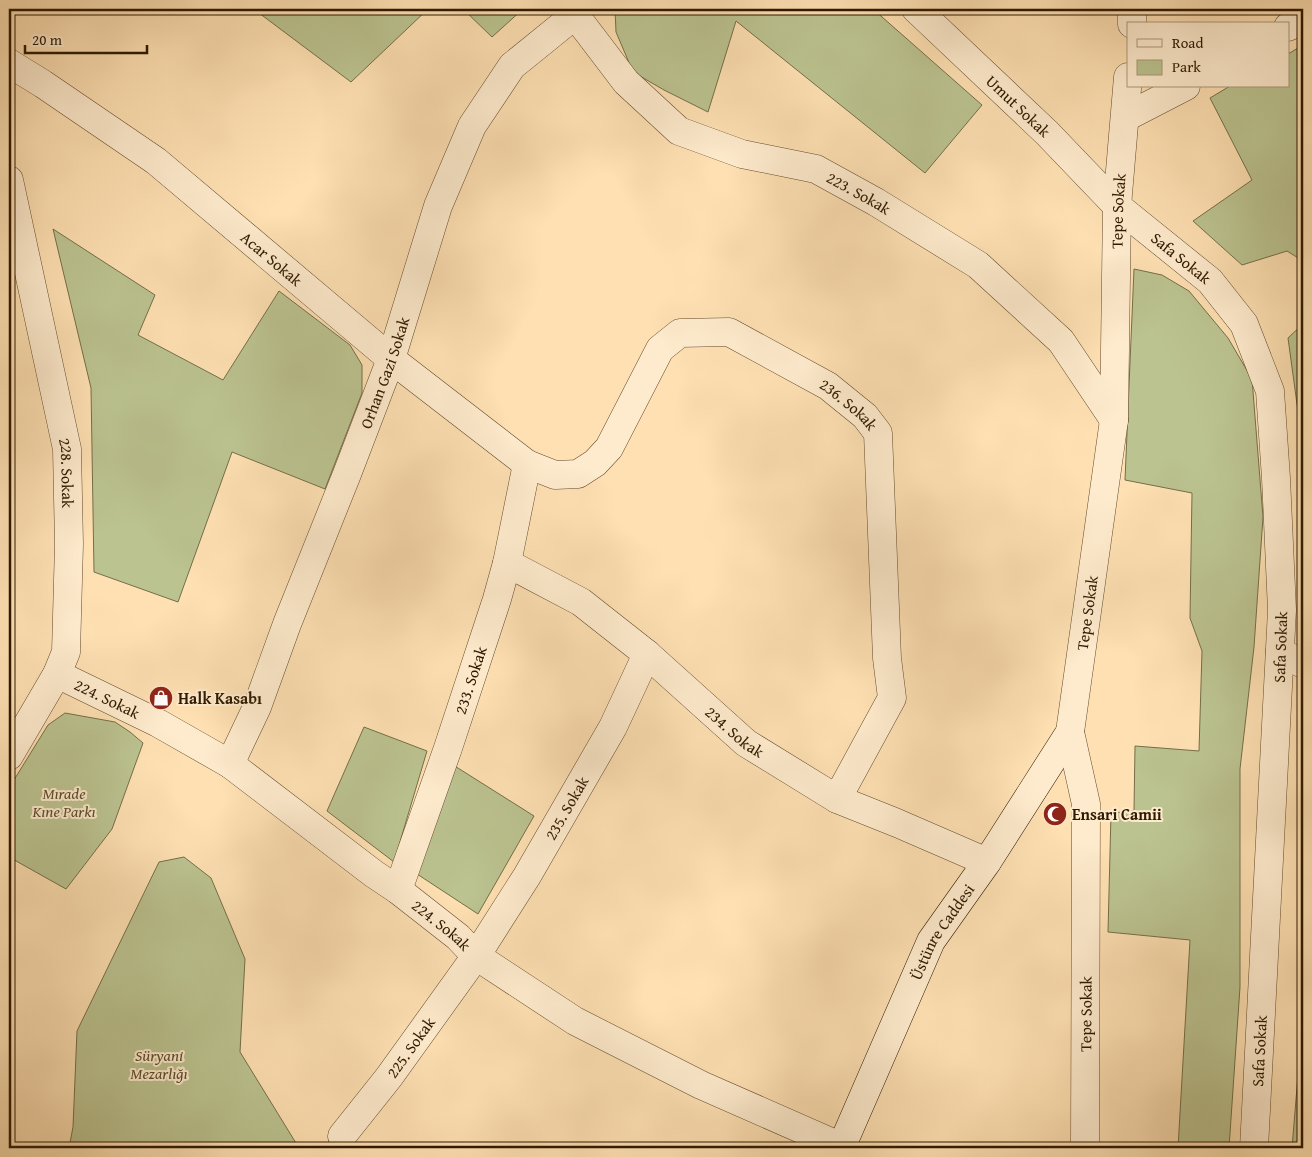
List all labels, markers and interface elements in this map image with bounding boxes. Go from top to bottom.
scale bar [25,22,148,54]
legend [1127,22,1290,88]
text: 20 m [32,29,63,50]
text: Road [1172,32,1203,53]
text: Park [1172,56,1201,77]
street label: Umut Sokak [981,69,1057,143]
street label: 223. Sokak [822,165,896,221]
street label: Tepe Sokak [1104,171,1132,249]
street label: Acar Sokak [236,225,309,292]
street label: Safa Sokak [1146,226,1217,290]
street label: Orhan Gazi Sokak [353,313,416,432]
street label: 236. Sokak [816,372,884,436]
street label: 228. Sokak [53,435,80,509]
street label: Tepe Sokak [1070,573,1104,652]
street label: Safa Sokak [1267,610,1293,683]
street label: 233. Sokak [448,642,493,717]
street label: 224. Sokak [71,672,145,725]
shop icon: Halk Kasabı [148,685,174,711]
place label: Halk Kasabı [178,686,262,710]
street label: 234. Sokak [700,700,770,764]
street label: 235. Sokak [538,771,595,844]
park label: Mırade Kıne Parkı [31,781,96,823]
mosque icon: Ensari Camii [1042,801,1068,827]
place label: Ensari Camii [1072,802,1162,826]
street label: Üstünre Caddesi [903,878,980,984]
street label: 224. Sokak [407,893,477,957]
street label: Tepe Sokak [1073,975,1098,1052]
street label: 225. Sokak [380,1011,441,1083]
street label: Safa Sokak [1245,1014,1273,1087]
park label: Süryani Mezarlığı [130,1043,188,1085]

